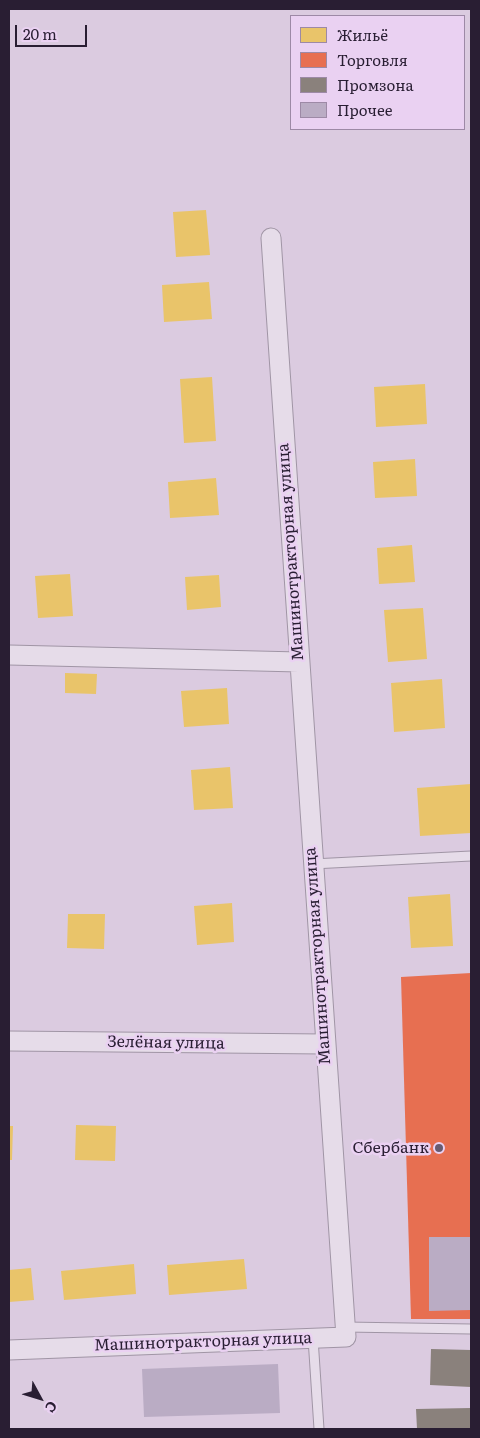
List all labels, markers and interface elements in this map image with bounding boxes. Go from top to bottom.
scale bar [18,15,90,47]
legend [290,15,465,130]
text: 20 m [23,22,57,45]
text: Жильё [337,23,388,46]
text: Торговля [337,48,408,71]
text: Промзона [337,73,414,96]
text: Прочее [337,98,393,121]
street label: Машинотракторная улица [274,443,308,661]
street label: Машинотракторная улица [301,847,335,1065]
street label: Зелёная улица [107,1032,225,1054]
place label: Сбербанк [352,1138,429,1158]
marker: Сбербанк [433,1142,445,1154]
street label: Машинотракторная улица [94,1329,312,1355]
north arrow [15,1373,65,1423]
text: С [41,1397,63,1418]

